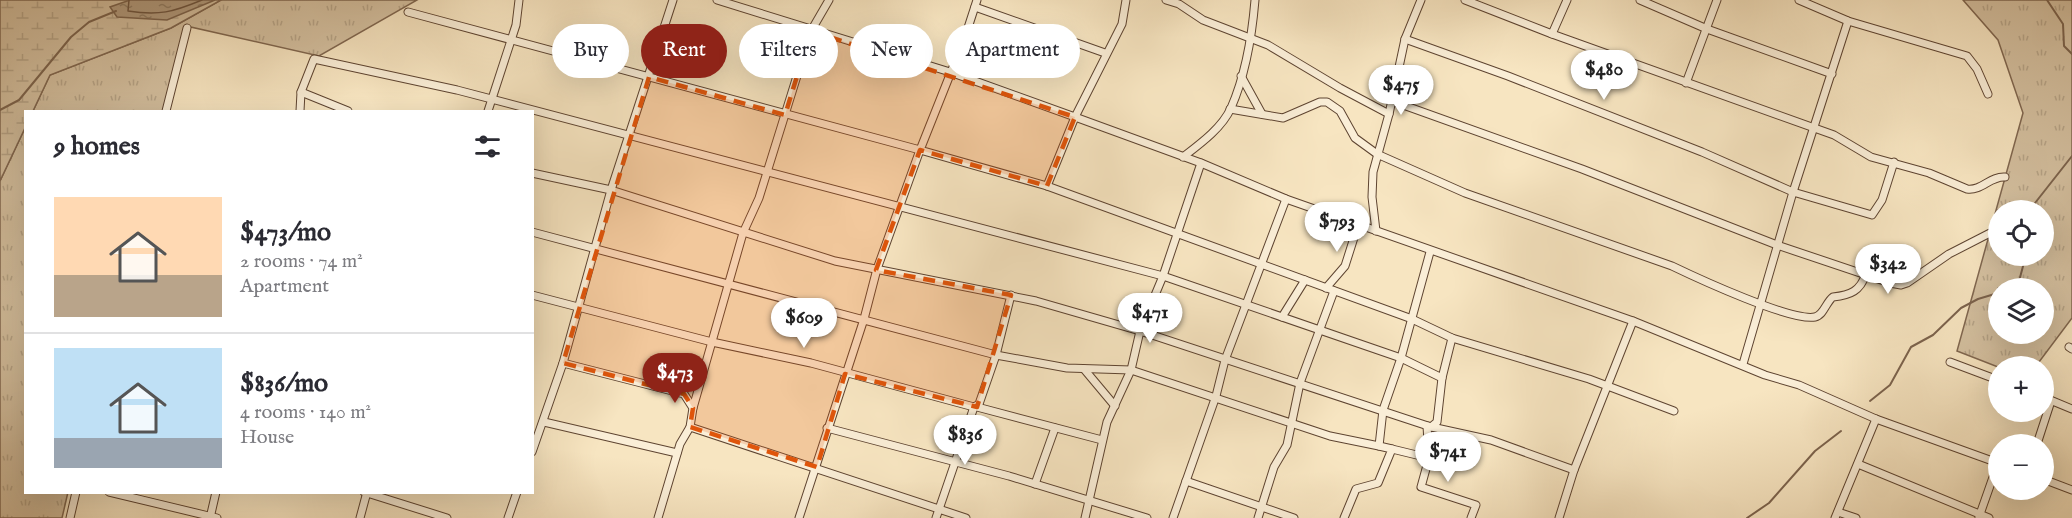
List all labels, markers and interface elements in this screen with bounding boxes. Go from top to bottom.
chip: Buy [552,24,629,78]
chip: Rent [641,24,727,78]
chip: Filters [739,24,838,78]
chip: New [850,24,933,78]
chip: Apartment [945,24,1080,78]
pin: $480 [1568,50,1640,101]
text: $480 [1585,57,1623,82]
pin: $475 [1365,65,1437,116]
text: $475 [1383,72,1419,97]
text: 9 homes [54,130,140,163]
icon: filters [471,130,504,163]
map controls [1988,200,2054,500]
button: locate [1988,200,2054,266]
pin: $793 [1301,202,1373,253]
text: $793 [1319,209,1355,234]
text: $473/mo [240,216,331,249]
icon: home [102,221,174,293]
pin: $342 [1852,244,1924,295]
text: 2 rooms · 74 m² [240,249,363,274]
text: $342 [1869,251,1907,276]
text: Apartment [240,274,329,299]
button: layers [1988,278,2054,344]
pin: $471 [1114,293,1186,344]
pin: $609 [768,298,840,349]
text: $471 [1131,300,1169,325]
text: $609 [785,305,823,330]
pin: $473 [639,353,711,404]
button: + [1988,356,2054,422]
text: $473 [656,360,694,385]
text: $836/mo [240,367,328,400]
icon: home [102,372,174,444]
text: 4 rooms · 140 m² [240,400,371,425]
pin: $836 [929,415,1001,466]
text: $836 [948,422,982,447]
text: House [240,425,294,450]
pin: $741 [1412,432,1484,483]
button: − [1988,434,2054,500]
text: $741 [1429,439,1467,464]

